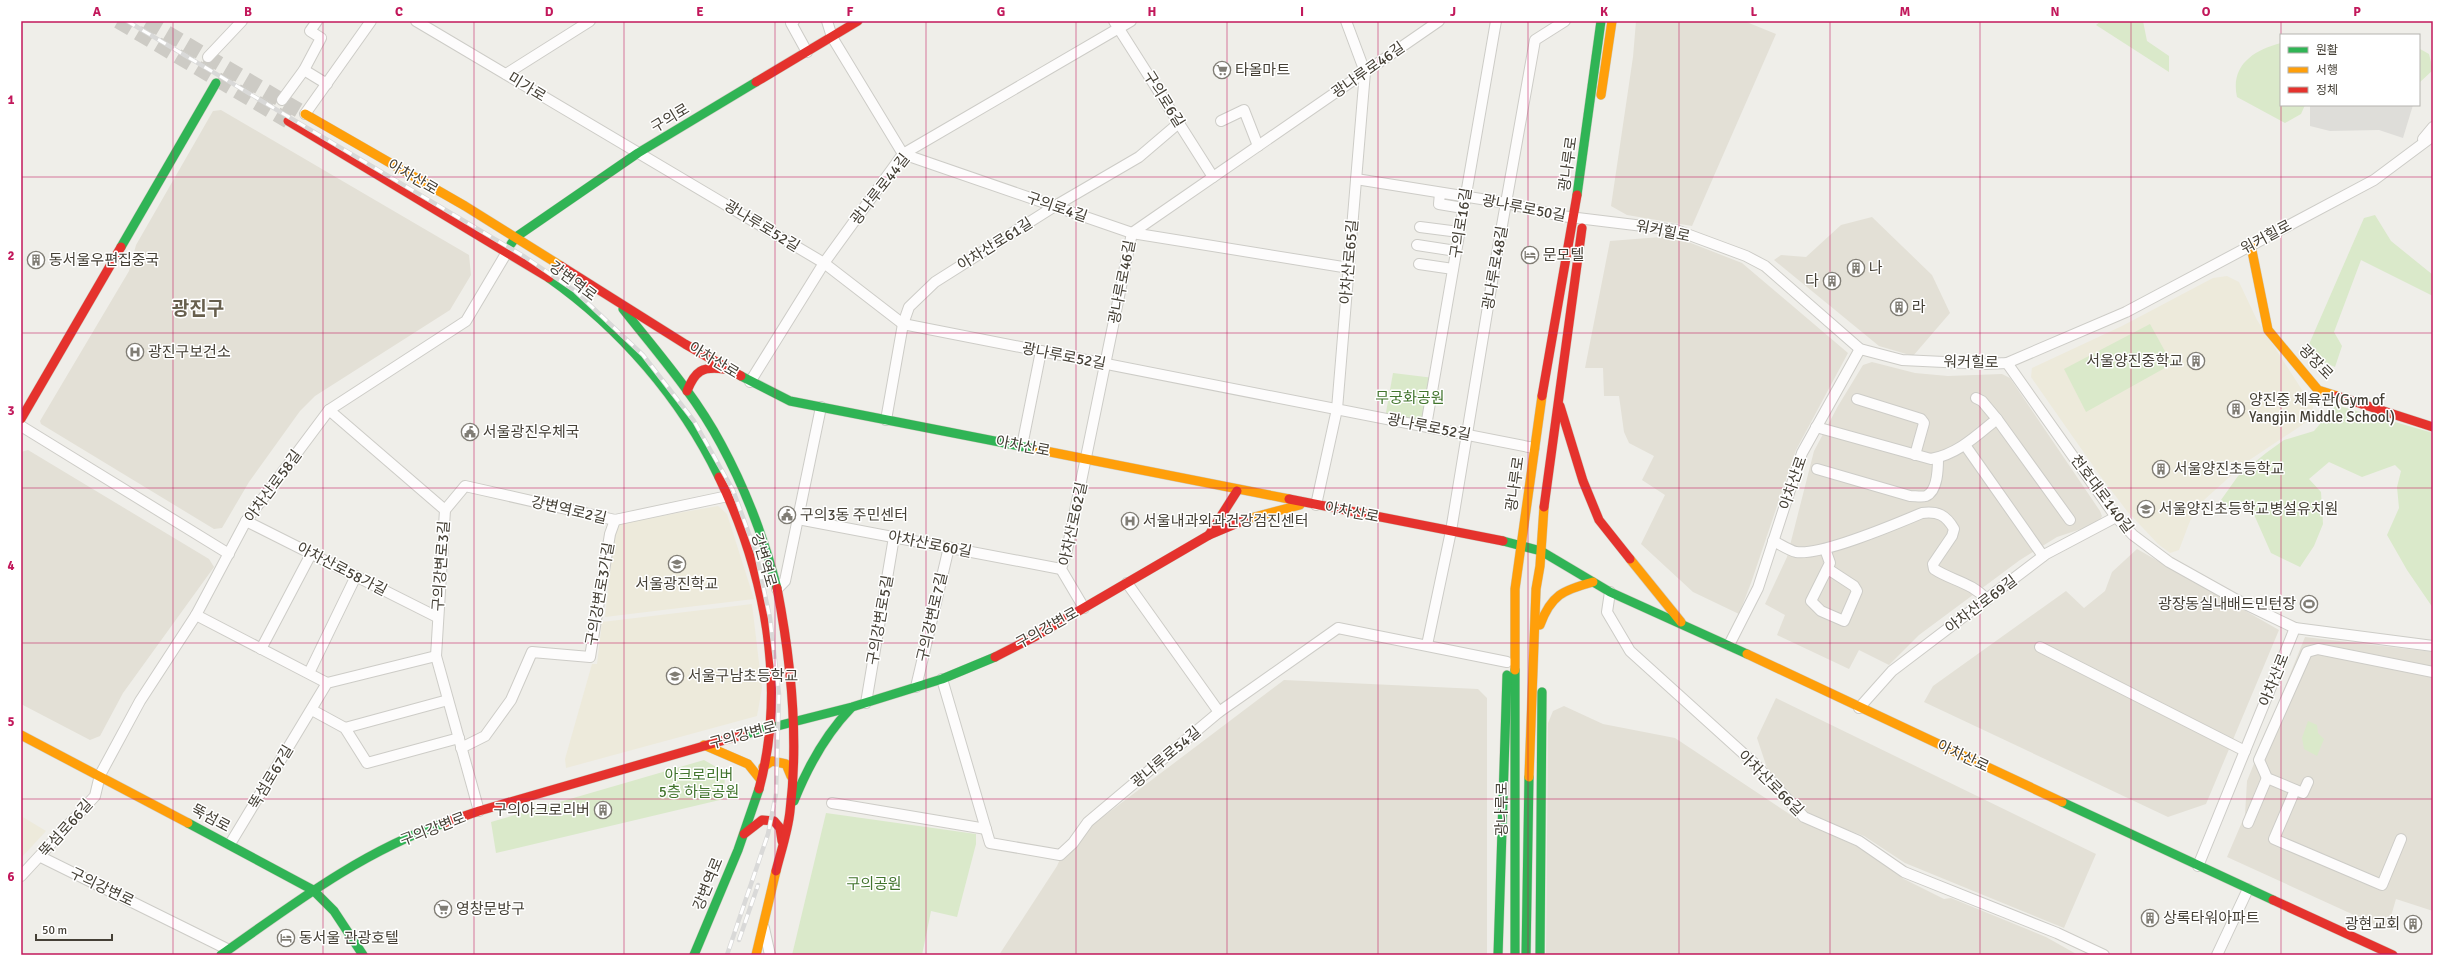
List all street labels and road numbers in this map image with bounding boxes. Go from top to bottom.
street label: 광나루로46길 [1328,38,1408,102]
street label: 구의로6길 [1140,67,1188,131]
street label: 미가로 [505,69,549,105]
street label: 구의로 [648,100,692,136]
street label: 광나루로 [1555,135,1581,193]
street label: 광나루로44길 [847,150,913,228]
street label: 아차산로 [385,155,441,199]
street label: 구의로16길 [1447,186,1475,260]
street label: 구의로4길 [1024,188,1090,226]
street label: 광나루로50길 [1480,191,1568,225]
street label: 광나루로52길 [721,196,803,256]
street label: 아차산로61길 [954,214,1036,274]
street label: 워커힐로 [1634,216,1692,246]
street label: 워커힐로 [2237,216,2295,258]
street label: 아차산로65길 [1336,219,1362,305]
street label: 광나루로48길 [1479,224,1511,312]
street label: 광나루로46길 [1105,238,1139,326]
street label: 강변역로 [546,257,600,305]
street label: 아차산로 [686,338,742,382]
street label: 광나루로52길 [1020,339,1108,373]
street label: 광장로 [2295,341,2337,383]
street label: 워커힐로 [1943,353,1999,371]
street label: 광나루로52길 [1385,410,1473,444]
street label: 아차산로 [994,432,1052,460]
street label: 아차산로58길 [241,446,305,526]
street label: 천호대로140길 [2067,451,2137,537]
street label: 아차산로 [1776,454,1810,512]
street label: 광나루로 [1502,455,1528,513]
street label: 아차산로62길 [1055,480,1091,568]
street label: 강변역로2길 [529,493,609,527]
street label: 아차산로 [1323,498,1381,526]
street label: 구의강변로3길 [429,520,453,612]
street label: 아차산로60길 [886,527,974,561]
street label: 강변역로 [748,531,780,589]
street label: 아차산로58가길 [294,539,390,599]
street label: 구의강변로3가길 [582,541,618,647]
street label: 구의강변로7길 [913,571,951,663]
street label: 아차산로69길 [1942,571,2020,637]
street label: 구의강변로5길 [863,574,897,666]
street label: 구의강변로 [1012,603,1082,653]
street label: 아차산로 [2255,651,2293,709]
street label: 구의강변로 [707,717,779,753]
street label: 광나루로54길 [1128,723,1204,791]
street label: 아차산로 [1934,736,1992,776]
street label: 뚝섬로67길 [245,742,297,812]
street label: 아차산로66길 [1735,747,1807,819]
street label: 광나루로 [1493,781,1511,837]
street label: 뚝섬로66길 [35,795,97,861]
street label: 뚝섬로 [188,800,234,836]
street label: 구의강변로 [398,808,468,850]
street label: 강변역로 [689,855,727,913]
street label: 구의강변로 [67,864,137,910]

